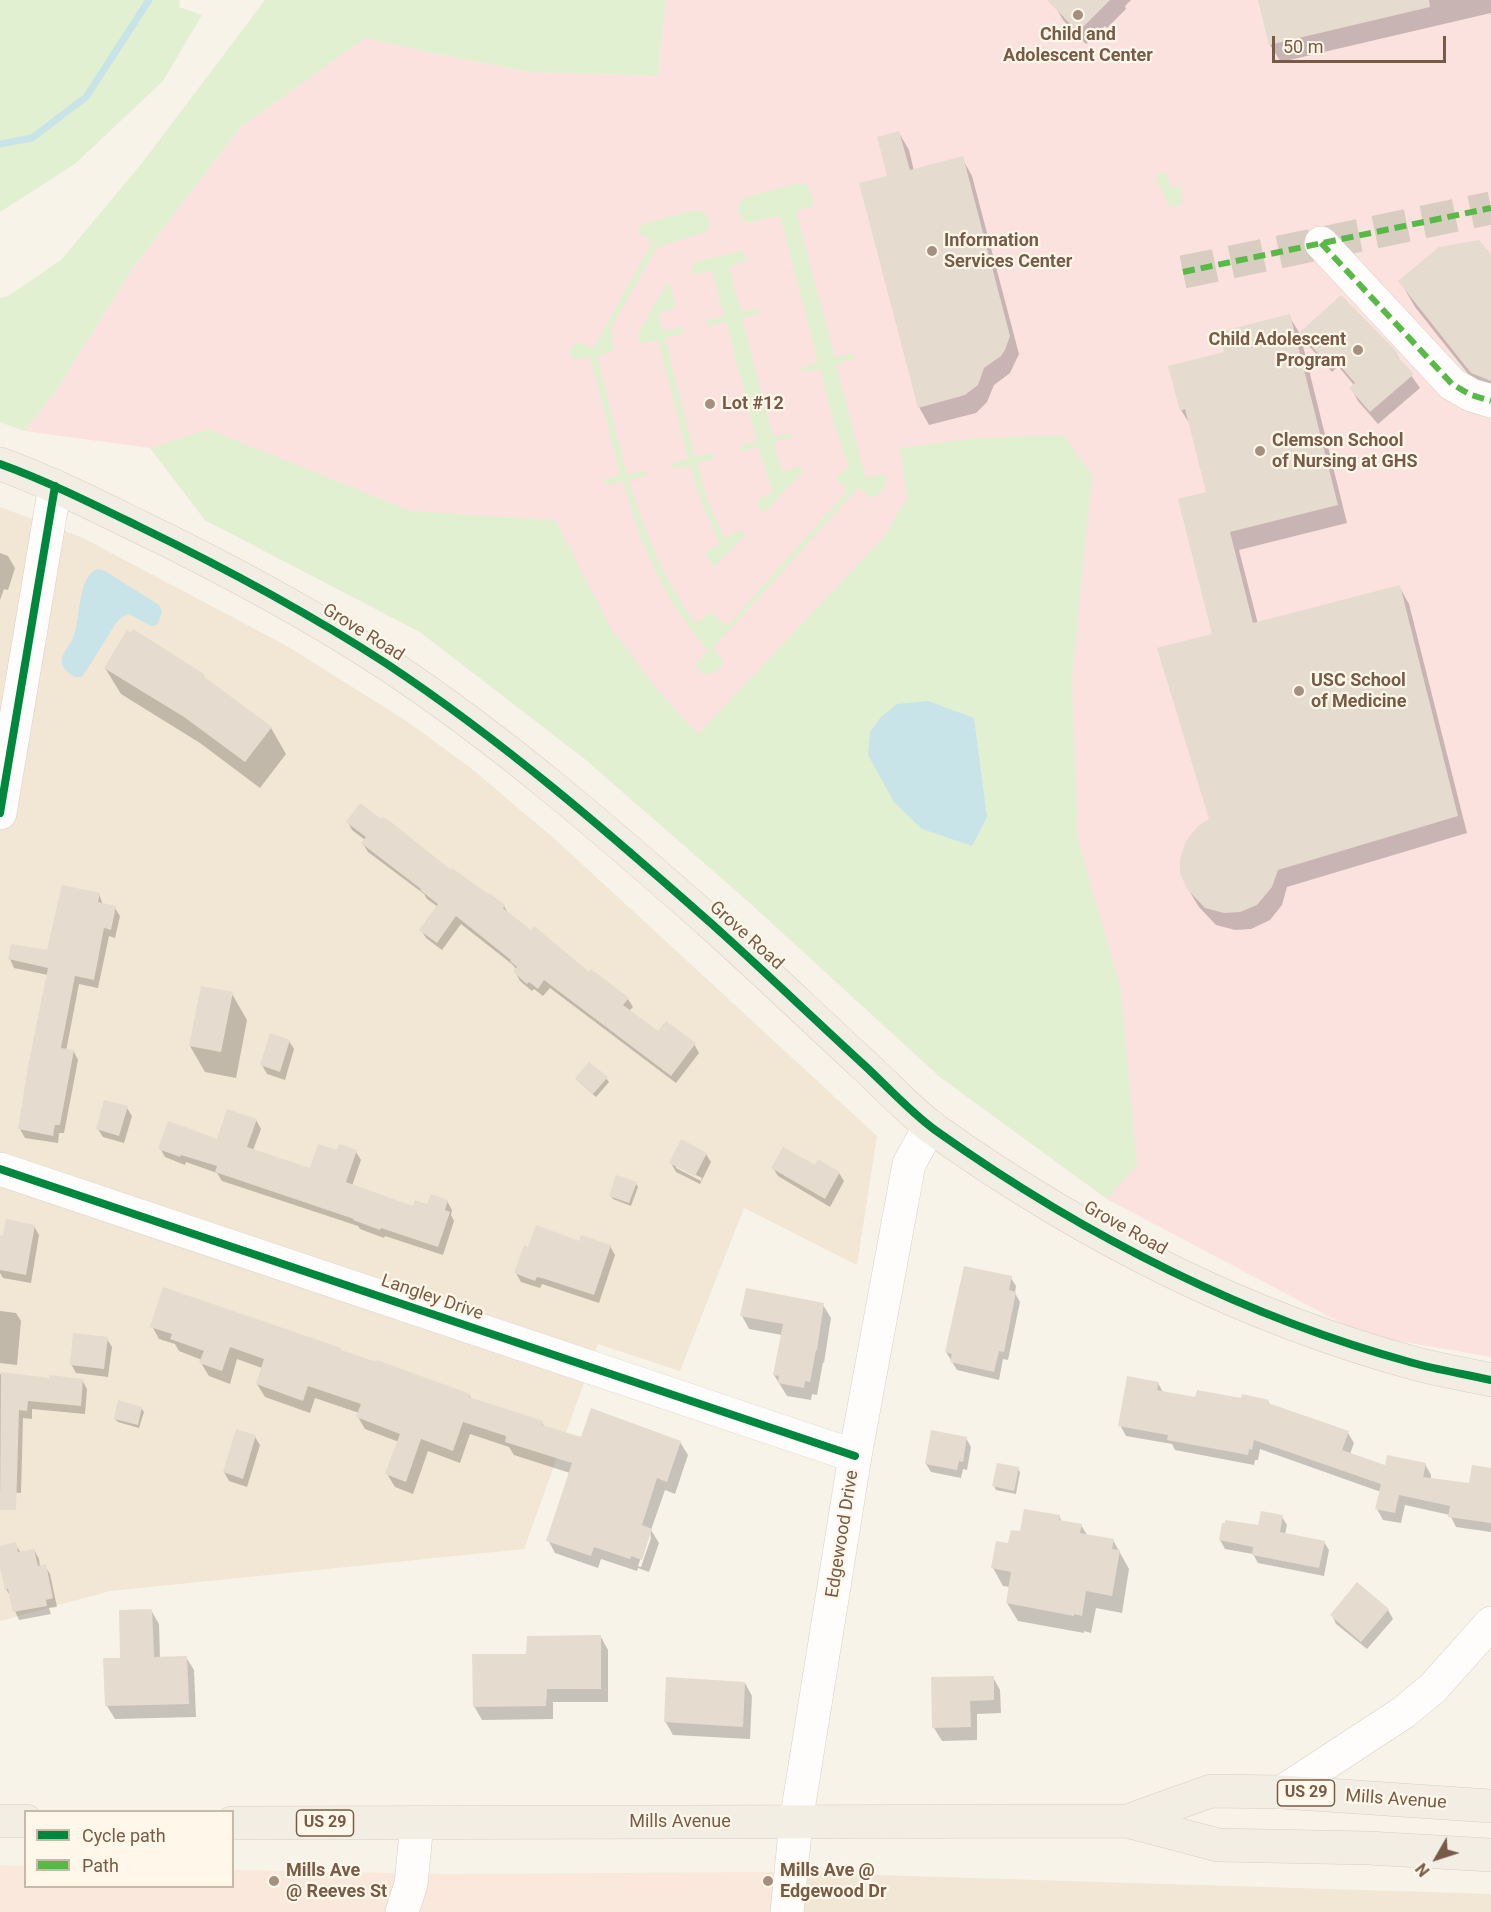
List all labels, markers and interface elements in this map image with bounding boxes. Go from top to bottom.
marker: Child and Adolescent Center [1071,8,1085,22]
place label: Child and Adolescent Center [1003,24,1153,66]
scale bar [1275,24,1449,62]
text: 50 m [1283,36,1323,57]
place label: Information Services Center [944,230,1072,272]
marker: Information Services Center [925,244,939,258]
place label: Child Adolescent Program [1209,329,1346,372]
marker: Child Adolescent Program [1351,343,1365,357]
place label: Lot #12 [722,393,784,415]
marker: Lot #12 [703,397,717,411]
place label: Clemson School of Nursing at GHS [1272,430,1418,472]
marker: Clemson School of Nursing at GHS [1253,444,1267,458]
street label: Grove Road [318,599,408,667]
place label: USC School of Medicine [1311,670,1406,712]
marker: USC School of Medicine [1292,684,1306,698]
street label: Grove Road [705,897,787,975]
street label: Grove Road [1079,1197,1171,1261]
street label: Langley Drive [378,1270,486,1326]
street label: Edgewood Drive [822,1469,864,1599]
road number: US 29 [1278,1780,1334,1806]
street label: Mills Avenue [1345,1786,1447,1814]
legend [24,1810,234,1888]
road number: US 29 [296,1810,354,1836]
street label: Mills Avenue [629,1811,731,1833]
text: Cycle path [82,1825,166,1846]
north arrow [1407,1828,1467,1888]
text: Path [82,1855,119,1876]
text: N [1412,1859,1434,1880]
place label: Mills Ave @ Reeves St [286,1860,387,1902]
place label: Mills Ave @ Edgewood Dr [780,1860,887,1902]
marker: Mills Ave @ Reeves St [267,1874,281,1888]
marker: Mills Ave @ Edgewood Dr [761,1874,775,1888]

